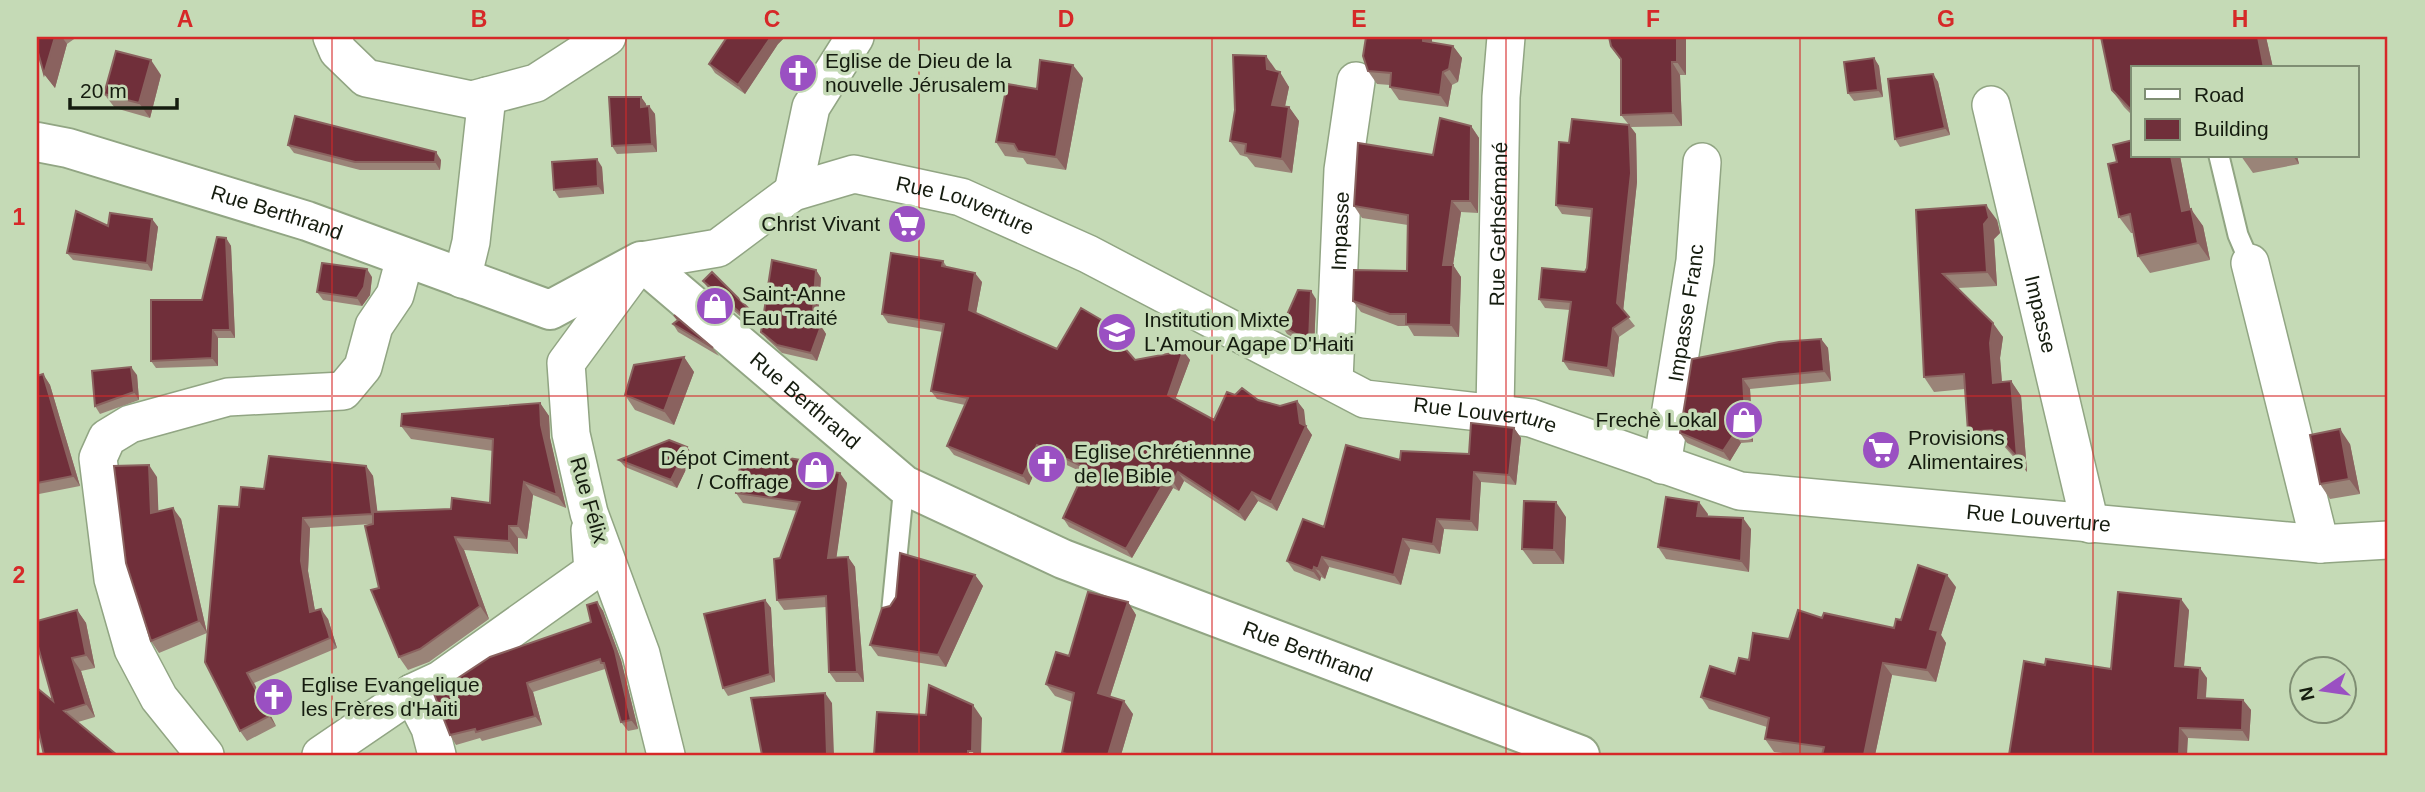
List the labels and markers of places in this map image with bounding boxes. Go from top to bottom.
place label: Eglise de Dieu de la nouvelle Jérusalem [825,49,1012,96]
church icon: Eglise de Dieu de la nouvelle Jérusalem [777,52,819,94]
supermarket icon: Christ Vivant [886,203,928,245]
place label: Christ Vivant [761,212,880,235]
place label: Saint-Anne Eau Traité [742,282,846,329]
shop icon: Saint-Anne Eau Traité [694,285,736,327]
place label: Institution Mixte L'Amour Agape D'Haiti [1144,308,1354,355]
school or university icon: Institution Mixte L'Amour Agape D'Haiti [1096,311,1138,353]
shop icon: Frechè Lokal [1723,399,1765,441]
place label: Frechè Lokal [1596,408,1717,431]
place label: Provisions Alimentaires [1908,426,2024,473]
supermarket icon: Provisions Alimentaires [1860,429,1902,471]
place label: Eglise Chrétiennne de le Bible [1074,440,1251,487]
church icon: Eglise Chrétiennne de le Bible [1026,443,1068,485]
place label: Dépot Ciment / Coffrage [661,446,789,493]
shop icon: Dépot Ciment / Coffrage [795,449,837,491]
place label: Eglise Evangelique les Frères d'Haiti [301,673,480,720]
church icon: Eglise Evangelique les Frères d'Haiti [253,676,295,718]

